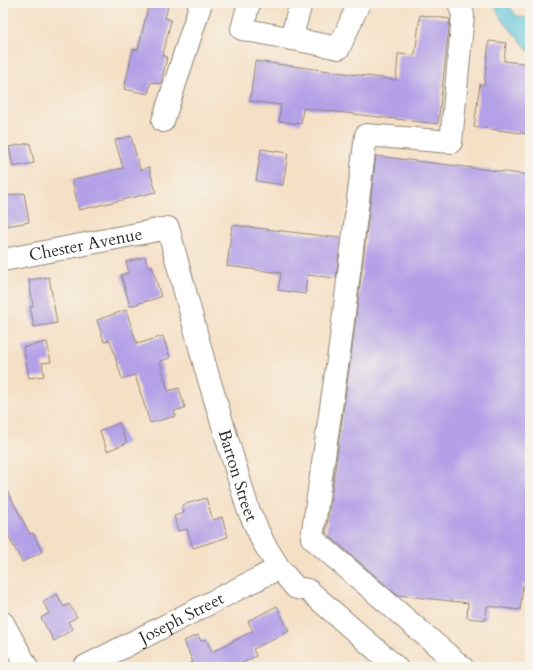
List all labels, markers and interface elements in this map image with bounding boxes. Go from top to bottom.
street label: Chester Avenue [27,222,144,266]
street label: Barton Street [213,426,264,525]
street label: Joseph Street [132,586,228,650]

